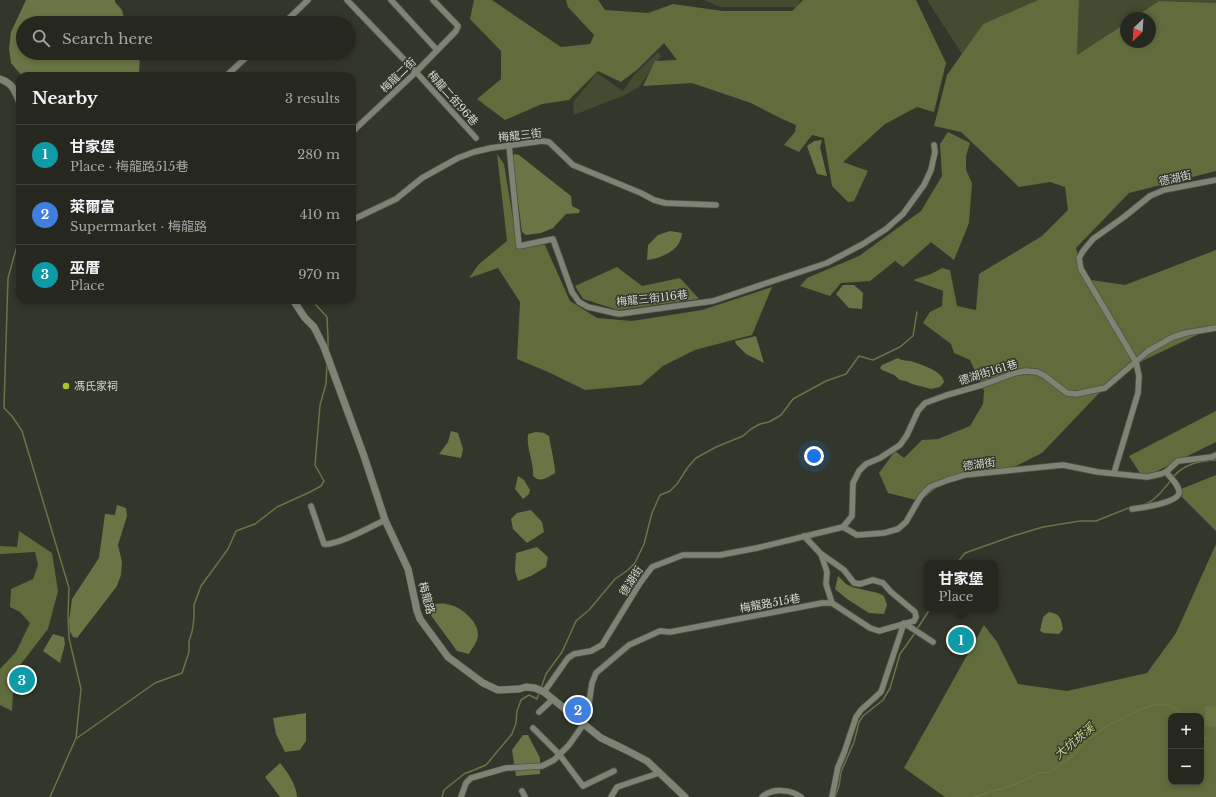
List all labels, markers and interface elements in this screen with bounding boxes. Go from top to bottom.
north arrow [1120,12,1156,48]
search box [16,16,356,60]
icon: search [30,27,52,49]
text: Search here [62,29,153,48]
street label: 梅龍二街 [377,55,419,95]
street label: 梅龍二街96巷 [425,68,481,128]
text: Nearby [32,88,98,109]
text: 3 results [285,90,340,107]
street label: 梅龍三街 [497,126,543,144]
text: 甘家堡 [70,137,115,156]
text: 1 [42,146,48,163]
text: 280 m [297,146,340,163]
text: Place · 梅龍路515巷 [70,158,189,175]
street label: 德湖街 [1157,167,1193,189]
text: 萊爾富 [70,197,115,216]
text: 2 [41,206,49,223]
text: 410 m [300,206,340,223]
text: Supermarket · 梅龍路 [70,218,207,235]
text: 巫厝 [70,258,100,277]
text: 3 [41,266,49,283]
text: 970 m [298,266,340,283]
text: Place [70,277,105,294]
street label: 梅龍三街116巷 [616,287,688,309]
street label: 德湖街161巷 [957,356,1019,388]
place label: 馮氏家祠 [74,379,118,393]
marker: 馮氏家祠 [61,381,71,391]
your location [804,446,824,466]
street label: 德湖街 [962,455,996,473]
popup [924,560,998,612]
street label: 德湖街 [616,563,646,599]
text: 甘家堡 [938,569,984,588]
street label: 梅龍路 [416,580,438,616]
text: Place [938,588,973,605]
street label: 梅龍路515巷 [739,591,801,615]
pin: 1 [948,625,974,655]
pin: 3 [9,665,35,695]
pin: 2 [565,695,591,725]
map controls [1168,713,1204,785]
button: + [1168,713,1204,749]
water label: 大坑崁溪 [1051,719,1099,762]
button: − [1168,749,1204,785]

